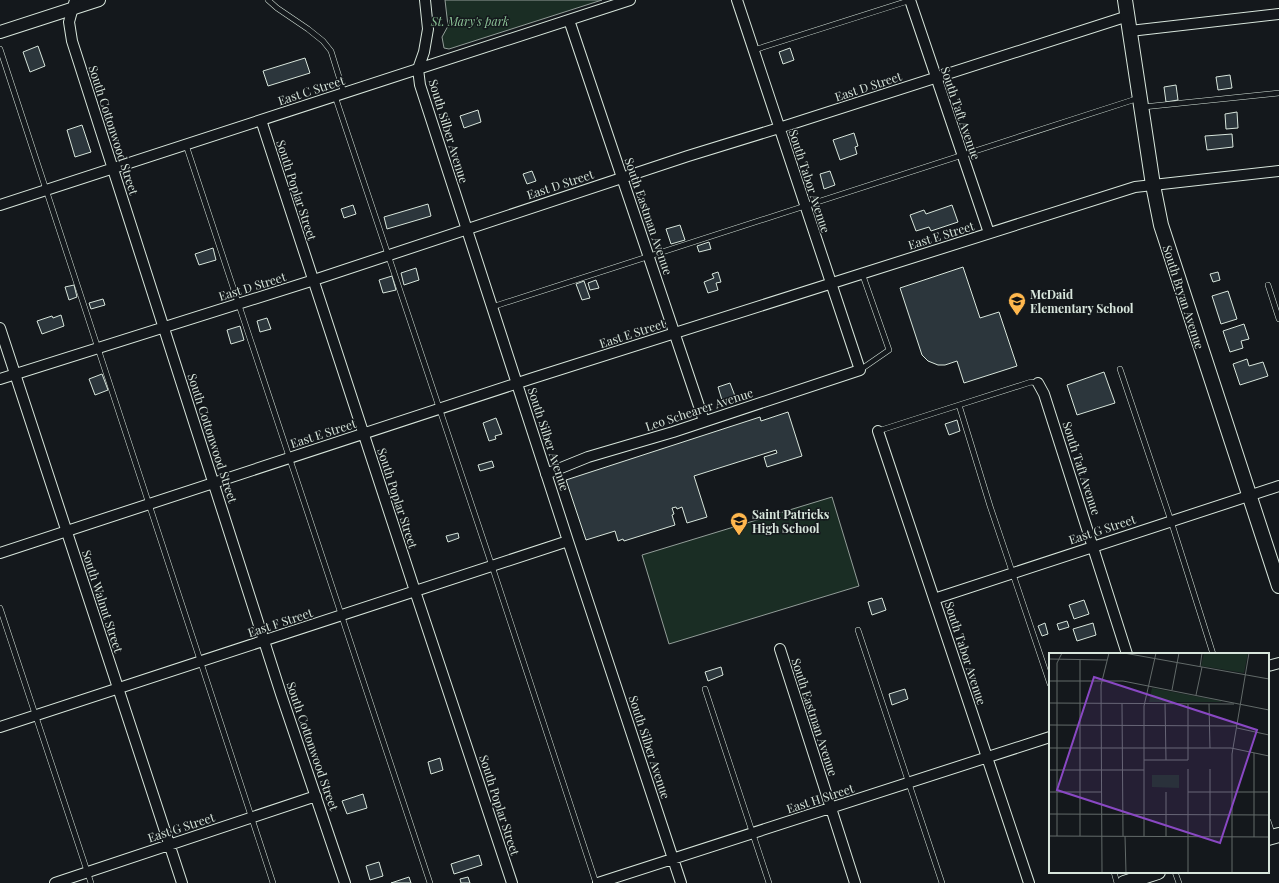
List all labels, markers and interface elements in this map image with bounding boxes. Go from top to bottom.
park label: St. Mary's park [430,13,509,29]
street label: South Cottonwood Street [85,63,143,198]
street label: South Taft Avenue [938,64,984,162]
street label: East D Street [832,67,904,104]
street label: East C Street [276,71,347,108]
street label: South Silber Avenue [426,77,472,185]
street label: South Tabor Avenue [786,127,834,235]
street label: South Poplar Street [273,138,321,243]
street label: South Eastman Avenue [621,155,677,277]
street label: East D Street [524,165,596,202]
street label: East E Street [906,217,977,253]
street label: South Bryan Avenue [1160,243,1208,351]
street label: East D Street [216,268,288,304]
place label: McDaid Elementary School [1030,286,1134,316]
school or university icon: McDaid Elementary School [1007,291,1027,316]
street label: East E Street [597,315,668,351]
street label: South Cottonwood Street [184,371,242,506]
street label: Leo Schearer Avenue [643,384,755,434]
street label: South Silber Avenue [525,385,573,493]
street label: East E Street [288,415,359,451]
street label: South Taft Avenue [1059,419,1105,517]
street label: South Poplar Street [374,446,422,551]
place label: Saint Patricks High School [752,506,830,536]
street label: East G Street [1067,510,1138,547]
school or university icon: Saint Patricks High School [729,511,749,536]
street label: South Walnut Street [79,548,127,655]
street label: South Tabor Avenue [942,599,990,707]
street label: East F Street [245,604,315,640]
inset map [1049,653,1269,873]
street label: South Eastman Avenue [788,656,842,778]
street label: South Cottonwood Street [283,679,343,813]
street label: South Silber Avenue [626,693,674,801]
street label: South Poplar Street [476,753,524,858]
street label: East H Street [784,779,856,816]
street label: East G Street [146,808,217,845]

